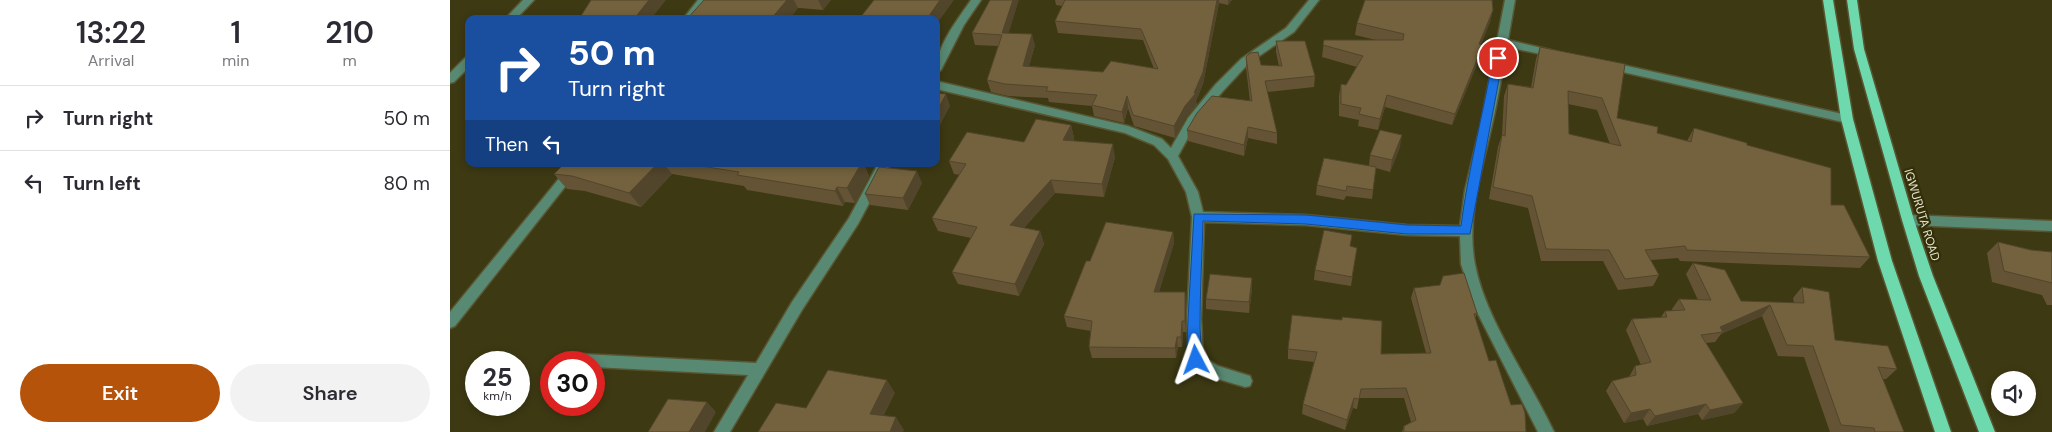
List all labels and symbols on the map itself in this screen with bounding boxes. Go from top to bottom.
pin [1477,37,1519,79]
street label: IGWURUTA ROAD [1900,167,1944,263]
position arrow [1169,333,1221,385]
speed limit sign: 30 [540,351,605,416]

